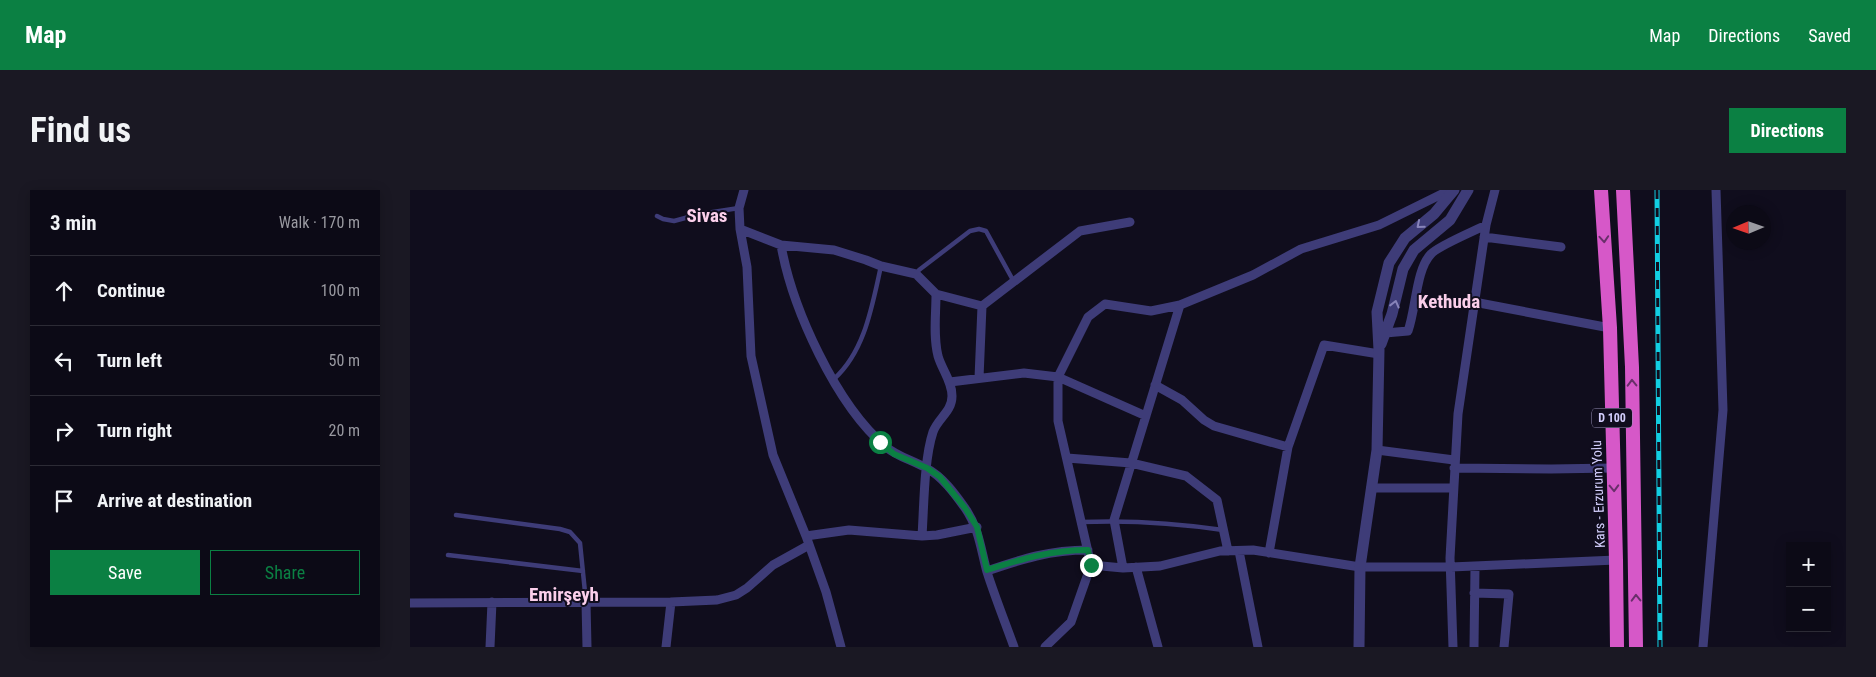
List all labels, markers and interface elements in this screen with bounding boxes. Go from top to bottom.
text: Map [25,21,66,49]
text: Map [1649,25,1680,46]
text: Directions [1708,25,1780,46]
text: Saved [1808,25,1851,46]
button: Directions [1729,108,1846,153]
text: Find us [30,110,131,151]
district label: Sivas [686,204,728,227]
north arrow [1726,205,1771,250]
text: 3 min [50,211,97,235]
text: Walk · 170 m [279,213,360,232]
one-way arrow [1417,219,1426,228]
one-way arrow [1599,235,1610,243]
icon: ahead [50,277,78,305]
text: Continue [97,279,165,302]
text: 100 m [321,281,360,300]
district label: Kethuda [1418,290,1480,313]
one-way arrow [1389,300,1400,309]
icon: left [50,347,78,375]
text: Turn left [97,349,162,372]
text: 50 m [328,351,360,370]
one-way arrow [1627,379,1637,387]
road number: D 100 [1592,408,1632,428]
icon: right [50,417,78,445]
text: Turn right [97,419,172,442]
text: 20 m [328,421,360,440]
route start [869,431,892,454]
street label: Kars - Erzurum Yolu [1588,440,1608,548]
one-way arrow [1609,485,1619,493]
icon: arrive [50,487,78,515]
text: Arrive at destination [97,489,252,512]
map controls [1786,542,1831,632]
button: + [1786,542,1831,587]
button: Save [50,550,200,595]
button: Share [210,550,360,595]
route end [1080,554,1103,577]
district label: Emirşeyh [529,583,599,606]
button: − [1786,587,1831,632]
one-way arrow [1630,594,1641,602]

